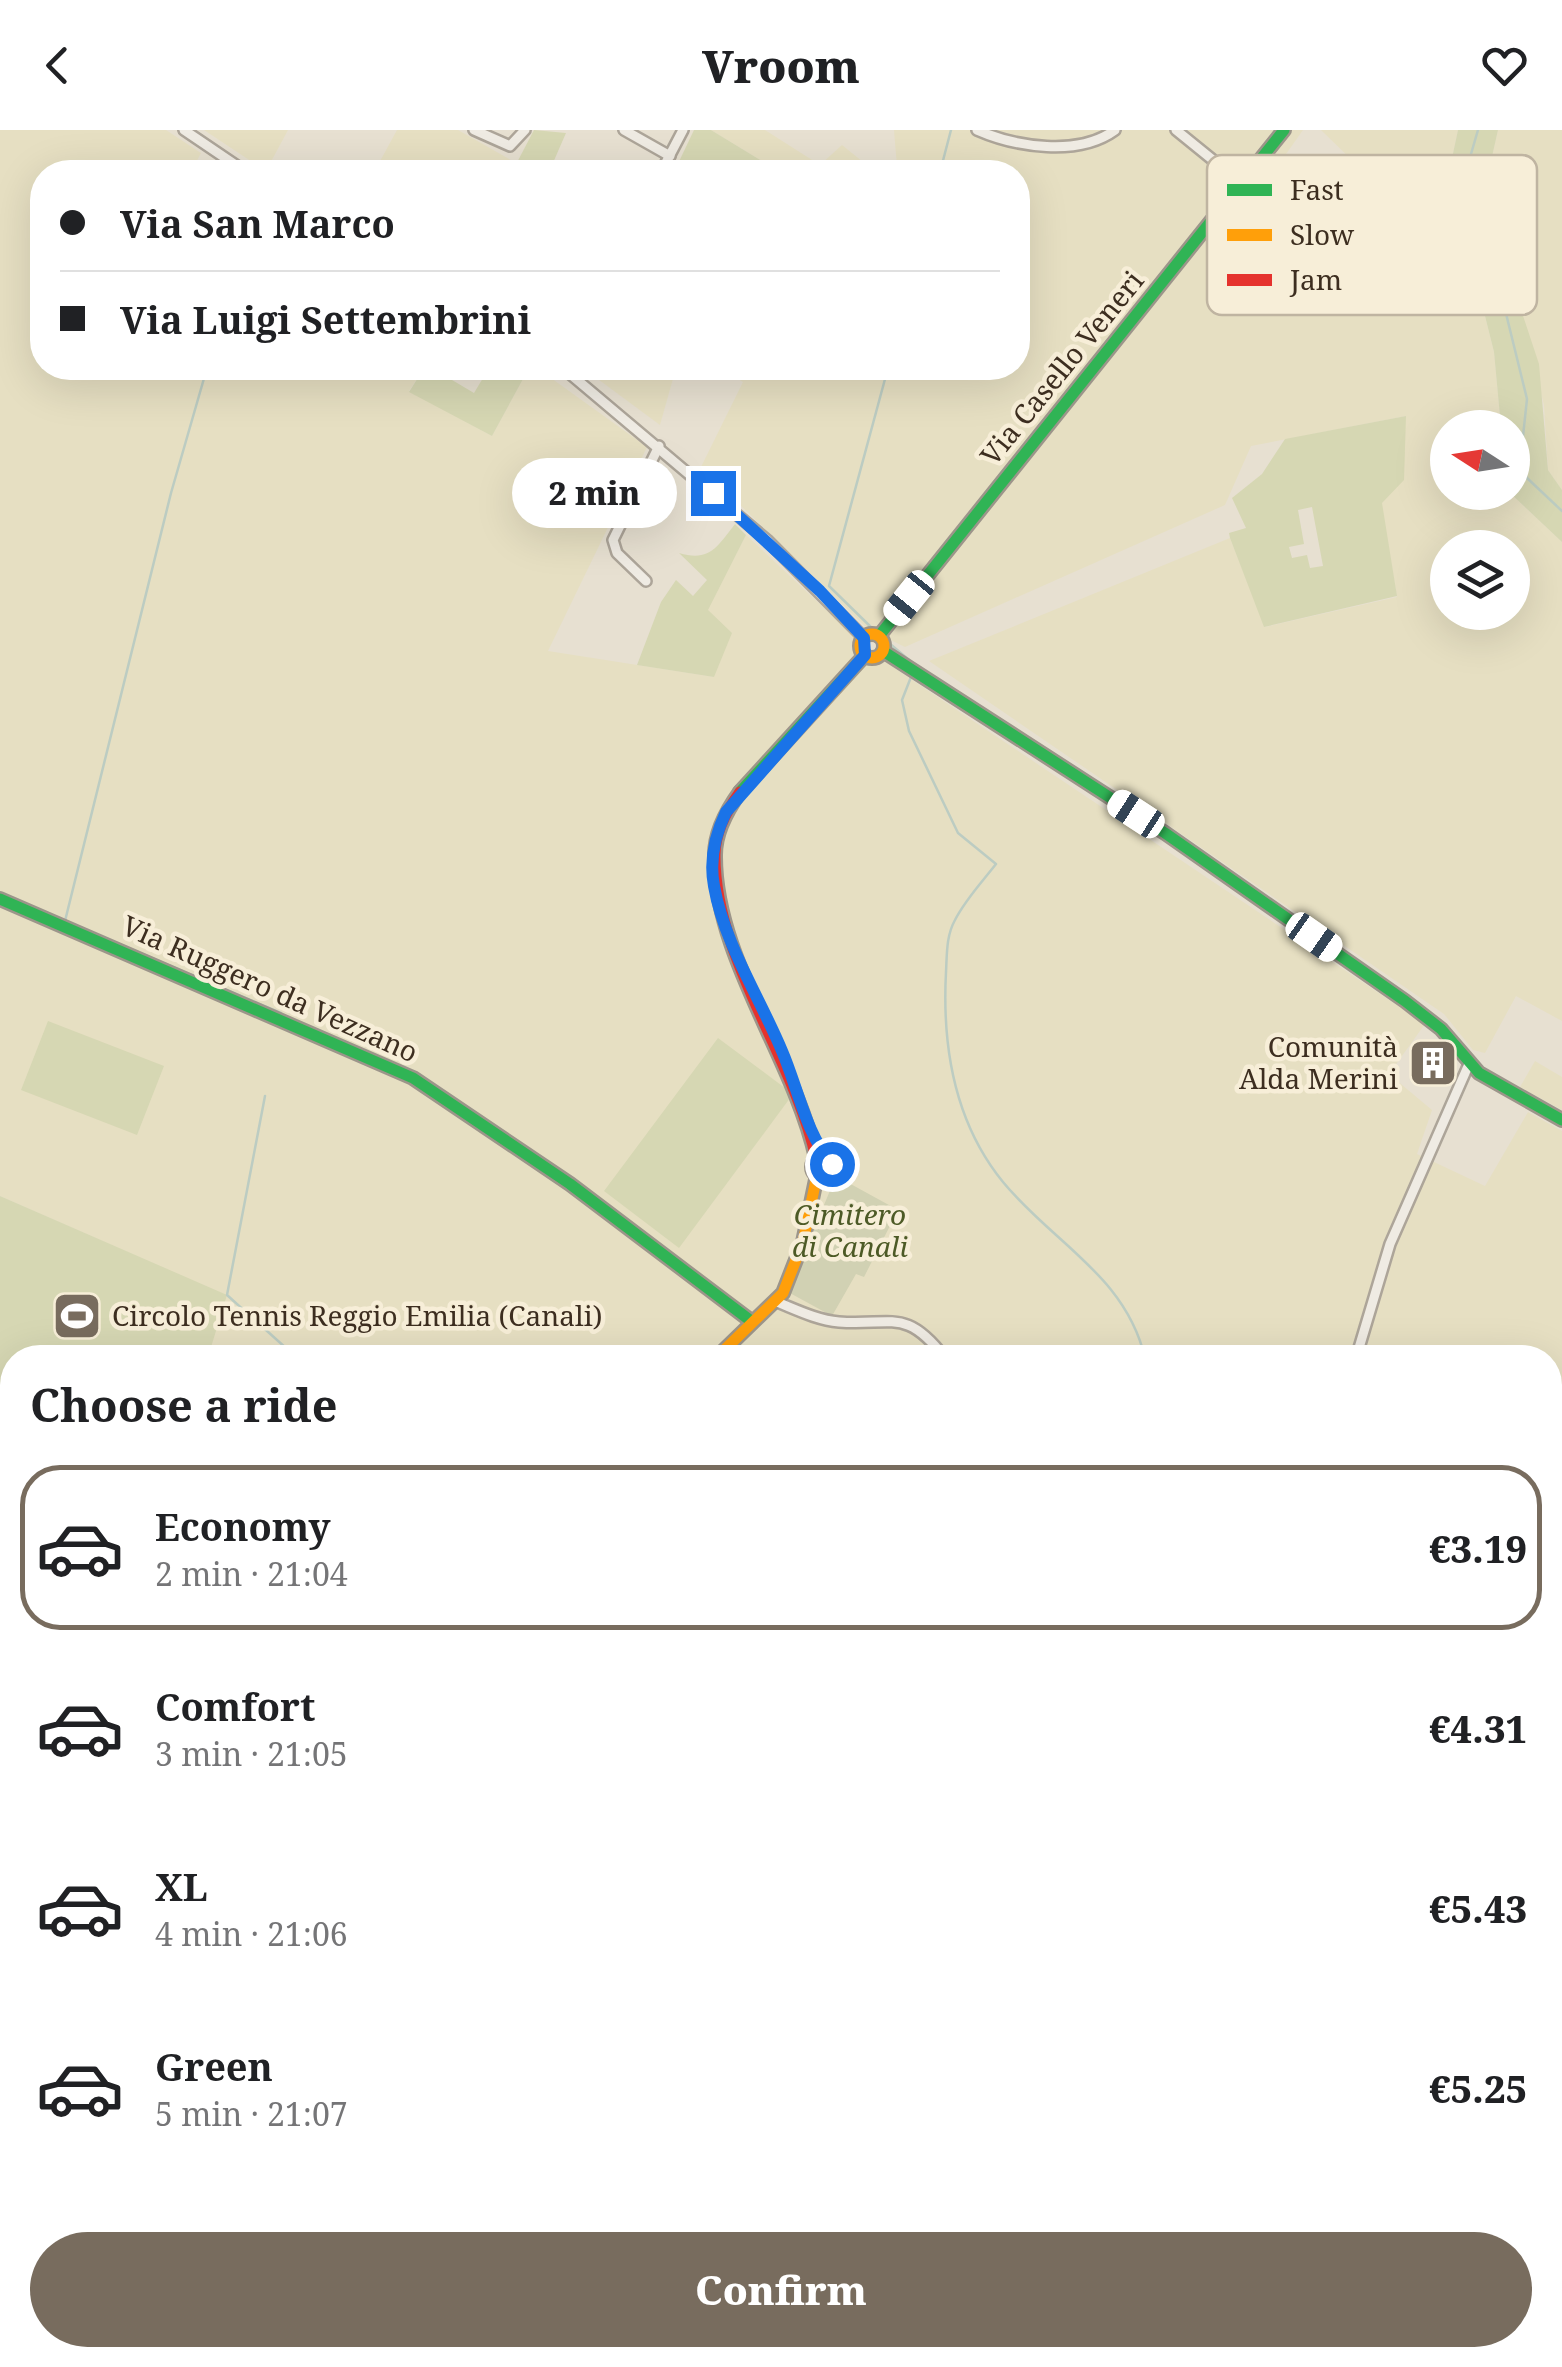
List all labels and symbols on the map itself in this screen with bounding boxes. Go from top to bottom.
legend [1207,155,1537,315]
text: Fast [1290,170,1344,208]
text: Slow [1290,215,1355,253]
text: Jam [1289,260,1342,298]
street label: Via Casello Veneri [971,262,1151,472]
north arrow [1430,410,1530,510]
callout: 2 min [513,458,678,528]
route end [691,471,736,516]
car [878,565,940,631]
car [1103,785,1169,843]
street label: Via Ruggero da Vezzano [117,906,424,1070]
car [1281,908,1347,966]
place label: Comunità Alda Merini [1239,1027,1398,1097]
building icon: Comunità Alda Merini [1407,1037,1459,1089]
route start [810,1142,855,1187]
park label: Cimitero di Canali [792,1195,908,1265]
sports icon: Circolo Tennis Reggio Emilia (Canali) [51,1290,103,1342]
place label: Circolo Tennis Reggio Emilia (Canali) [112,1296,602,1334]

